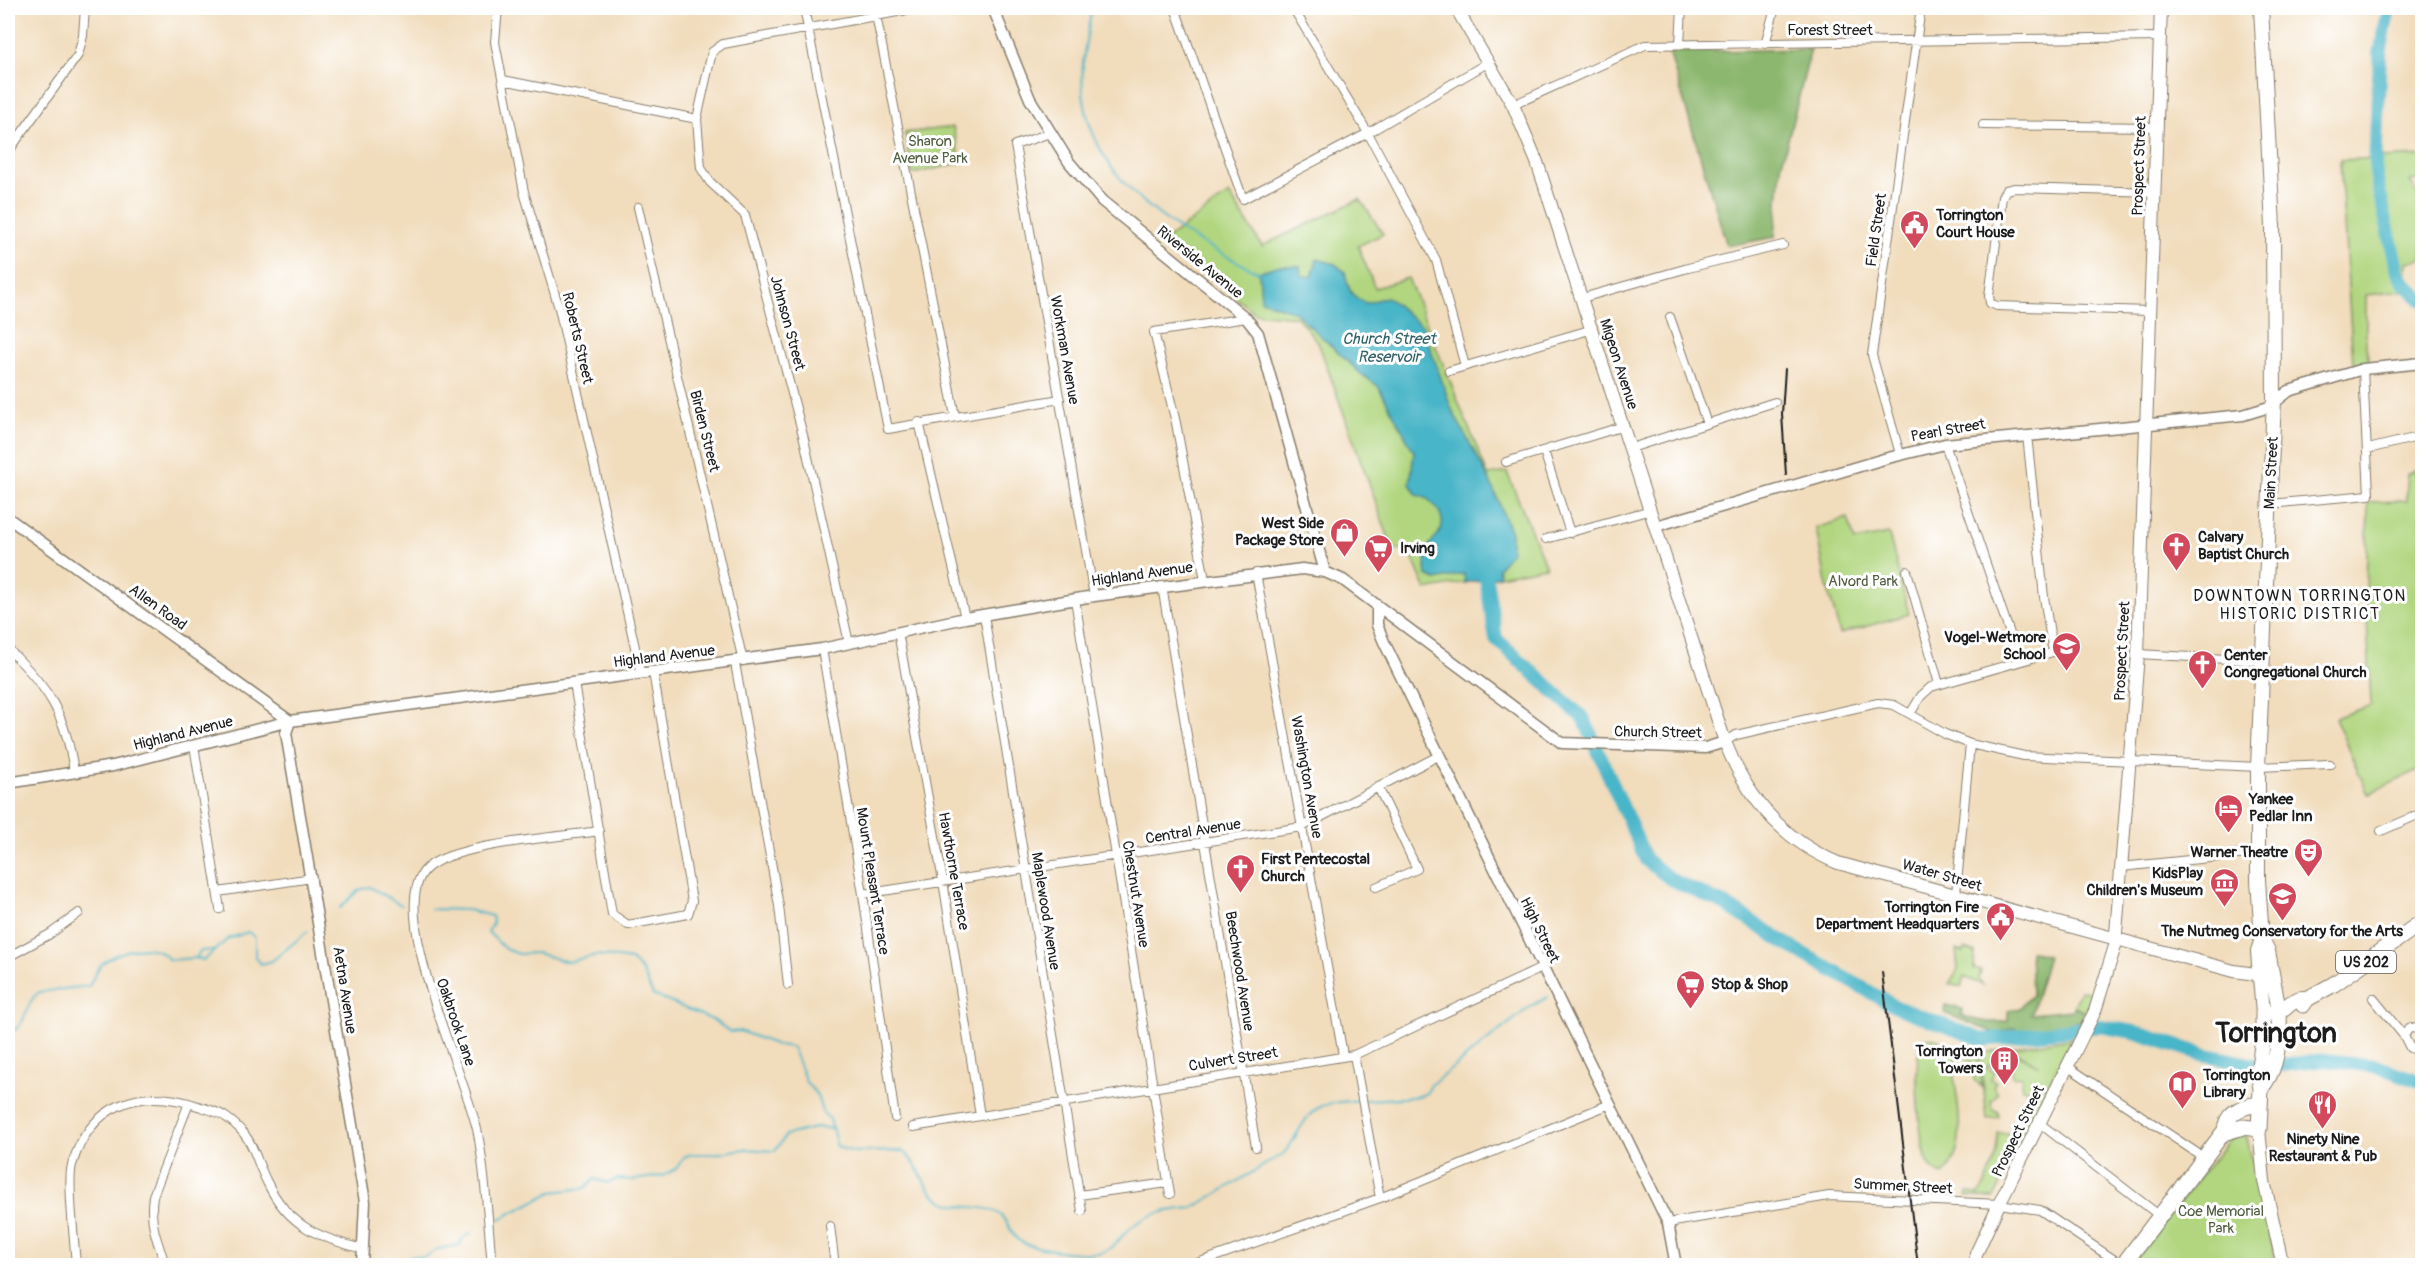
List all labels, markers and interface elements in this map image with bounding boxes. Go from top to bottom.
street label: Forest Street [1787,21,1874,40]
street label: Prospect Street [2128,115,2151,216]
park label: Sharon Avenue Park [892,132,969,168]
street label: Field Street [1862,191,1891,268]
place label: Torrington Court House [1935,206,2015,242]
public building icon: Torrington Court House [1899,208,1931,250]
street label: Riverside Avenue [1153,222,1247,303]
street label: Johnson Street [766,274,810,374]
street label: Roberts Street [558,290,598,387]
street label: Workman Avenue [1046,294,1084,407]
street label: Migeon Avenue [1595,316,1642,412]
water label: Church Street Reservoir [1342,329,1437,367]
street label: Birden Street [685,388,724,475]
street label: Pearl Street [1909,414,1988,446]
street label: Main Street [2260,435,2283,510]
place label: West Side Package Store [1235,514,1325,550]
shop icon: West Side Package Store [1329,516,1361,558]
place label: Calvary Baptist Church [2198,528,2289,564]
church icon: Calvary Baptist Church [2161,530,2193,572]
supermarket icon: Irving [1363,532,1395,574]
place label: Irving [1400,539,1435,558]
street label: Highland Avenue [1090,558,1195,591]
park label: Alvord Park [1828,572,1899,591]
street label: Allen Road [125,580,190,635]
district label: DOWNTOWN TORRINGTON HISTORIC DISTRICT [2193,586,2407,624]
street label: Prospect Street [2110,600,2135,701]
place label: Vogel-Wetmore School [1944,628,2047,664]
school or university icon: Vogel-Wetmore School [2051,630,2083,672]
street label: Highland Avenue [612,641,717,672]
place label: Center Congregational Church [2224,646,2366,682]
church icon: Center Congregational Church [2187,648,2219,690]
street label: Highland Avenue [131,712,236,755]
street label: Washington Avenue [1286,714,1327,840]
street label: Church Street [1614,722,1703,743]
place label: Yankee Pedlar Inn [2248,790,2313,826]
hotel icon: Yankee Pedlar Inn [2212,792,2244,834]
street label: Mount Pleasant Terrace [851,806,894,957]
street label: Hawthorne Terrace [934,810,973,932]
street label: Central Avenue [1144,815,1243,848]
theatre icon: Warner Theatre [2293,836,2325,878]
street label: Chestnut Avenue [1118,839,1153,949]
place label: Warner Theatre [2191,843,2289,862]
place label: First Pentecostal Church [1261,850,1370,886]
street label: Maplewood Avenue [1027,851,1064,972]
church icon: First Pentecostal Church [1224,852,1256,894]
street label: Water Street [1900,855,1985,896]
place label: KidsPlay Children's Museum [2087,864,2204,900]
museum icon: KidsPlay Children's Museum [2208,866,2240,908]
school or university icon: The Nutmeg Conservatory for the Arts [2266,880,2298,922]
street label: High Street [1515,894,1564,967]
place label: Torrington Fire Department Headquarters [1816,898,1980,934]
public building icon: Torrington Fire Department Headquarters [1984,900,2016,942]
street label: Beechwood Avenue [1221,910,1258,1033]
place label: The Nutmeg Conservatory for the Arts [2160,922,2403,941]
street label: Aetna Avenue [328,945,361,1036]
road number: US 202 [2336,951,2396,973]
supermarket icon: Stop & Shop [1674,968,1706,1010]
place label: Stop & Shop [1711,975,1788,994]
street label: Oakbrook Lane [432,976,480,1069]
district label: Torrington [2214,1017,2337,1050]
place label: Torrington Towers [1915,1042,1983,1078]
street label: Culvert Street [1187,1043,1280,1076]
building icon: Torrington Towers [1988,1044,2020,1086]
place label: Torrington Library [2202,1066,2271,1102]
library icon: Torrington Library [2166,1068,2198,1110]
street label: Prospect Street [1988,1081,2049,1180]
restaurant icon: Ninety Nine Restaurant & Pub [2307,1088,2339,1130]
place label: Ninety Nine Restaurant & Pub [2269,1130,2377,1166]
street label: Summer Street [1853,1174,1954,1199]
park label: Coe Memorial Park [2178,1202,2264,1238]

